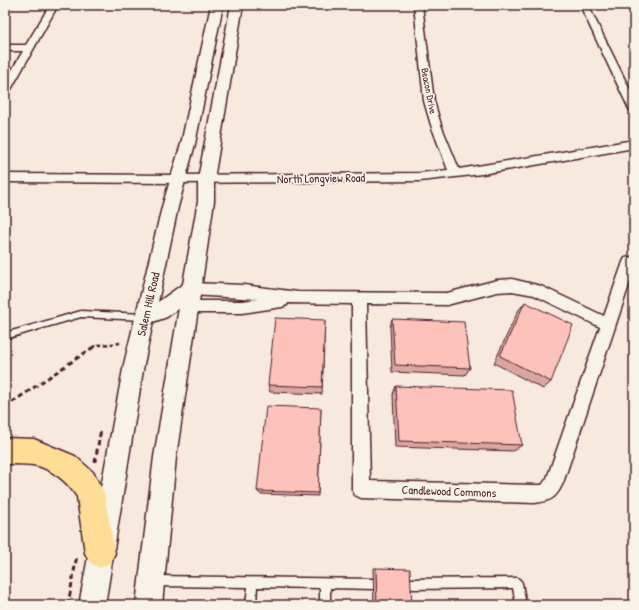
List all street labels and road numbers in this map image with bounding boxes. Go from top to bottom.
street label: Beacon Drive [418,67,440,115]
street label: North Longview Road [277,169,365,187]
street label: Salem Hill Road [132,270,164,338]
street label: Candlewood Commons [401,481,497,501]

